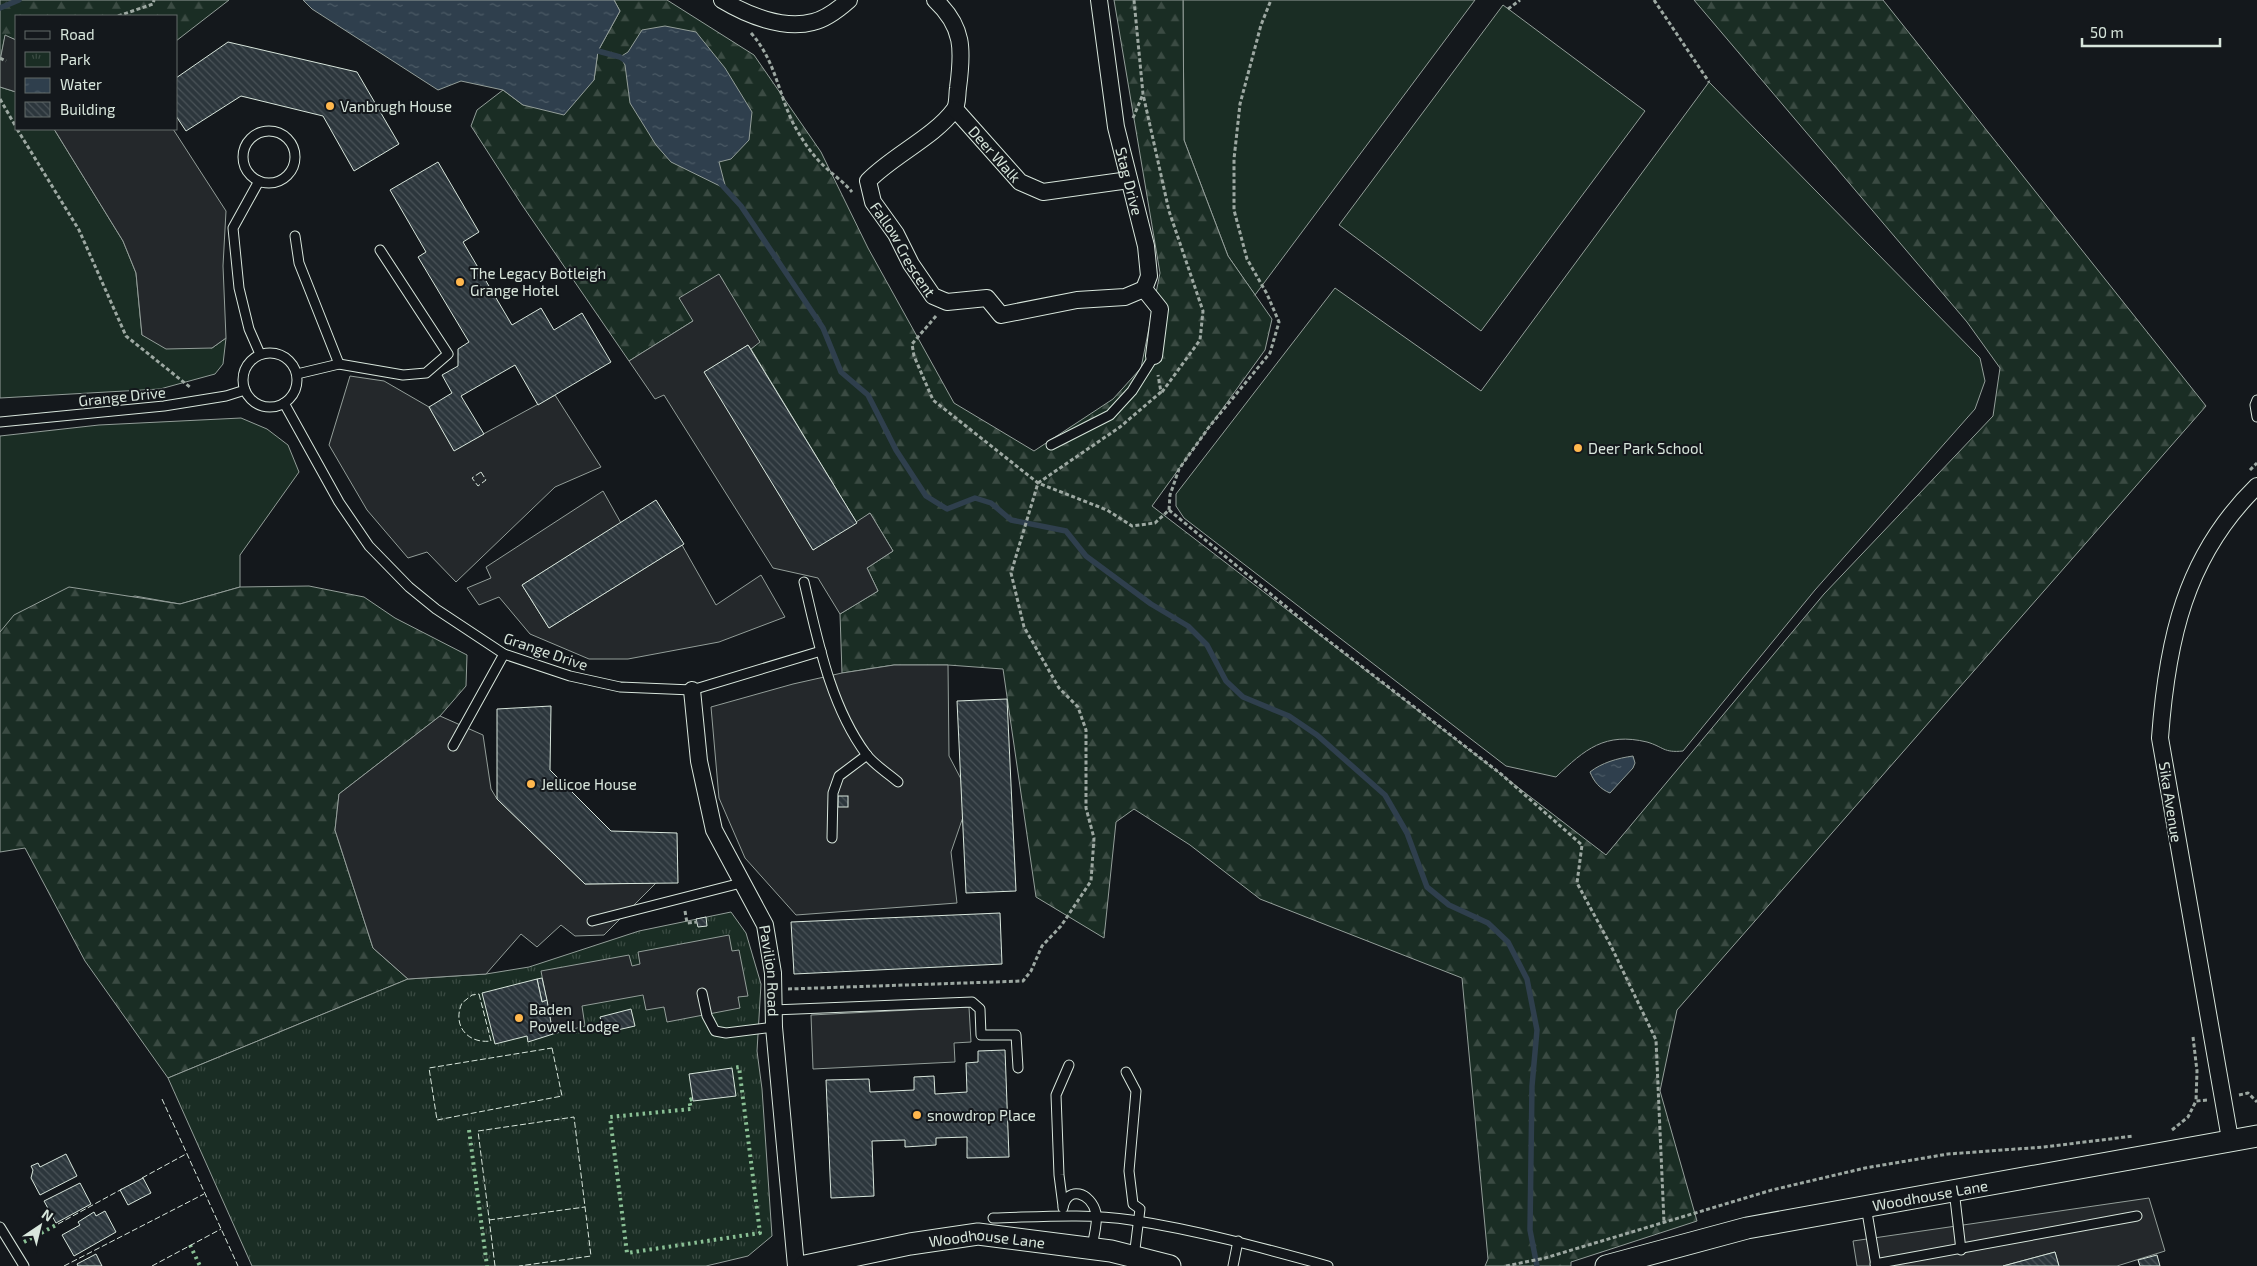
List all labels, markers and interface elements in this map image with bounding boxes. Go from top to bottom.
legend [15,15,178,130]
scale bar [2082,15,2220,47]
text: 50 m [2090,23,2124,41]
text: Road [60,25,95,43]
text: Park [60,50,91,68]
text: Water [60,75,102,93]
place label: Vanbrugh House [340,97,452,115]
text: Building [60,100,116,118]
marker: Vanbrugh House [324,100,336,112]
street label: Deer Walk [965,122,1025,186]
street label: Stag Drive [1112,145,1147,217]
street label: Fallow Crescent [867,198,940,300]
place label: The Legacy Botleigh Grange Hotel [470,264,606,299]
marker: The Legacy Botleigh Grange Hotel [454,276,466,288]
street label: Grange Drive [77,382,167,410]
place label: Deer Park School [1588,439,1703,457]
marker: Deer Park School [1572,442,1584,454]
street label: Grange Drive [502,628,590,674]
street label: Sika Avenue [2156,760,2186,844]
place label: Jellicoe House [541,775,637,793]
marker: Jellicoe House [525,778,537,790]
street label: Pavilion Road [756,924,783,1017]
place label: Baden Powell Lodge [529,1000,620,1035]
marker: Baden Powell Lodge [513,1012,525,1024]
place label: snowdrop Place [927,1106,1036,1124]
marker: snowdrop Place [911,1109,923,1121]
street label: Woodhouse Lane [1871,1176,1989,1214]
north arrow [15,1201,65,1251]
text: N [39,1205,57,1225]
street label: Woodhouse Lane [928,1225,1046,1251]

